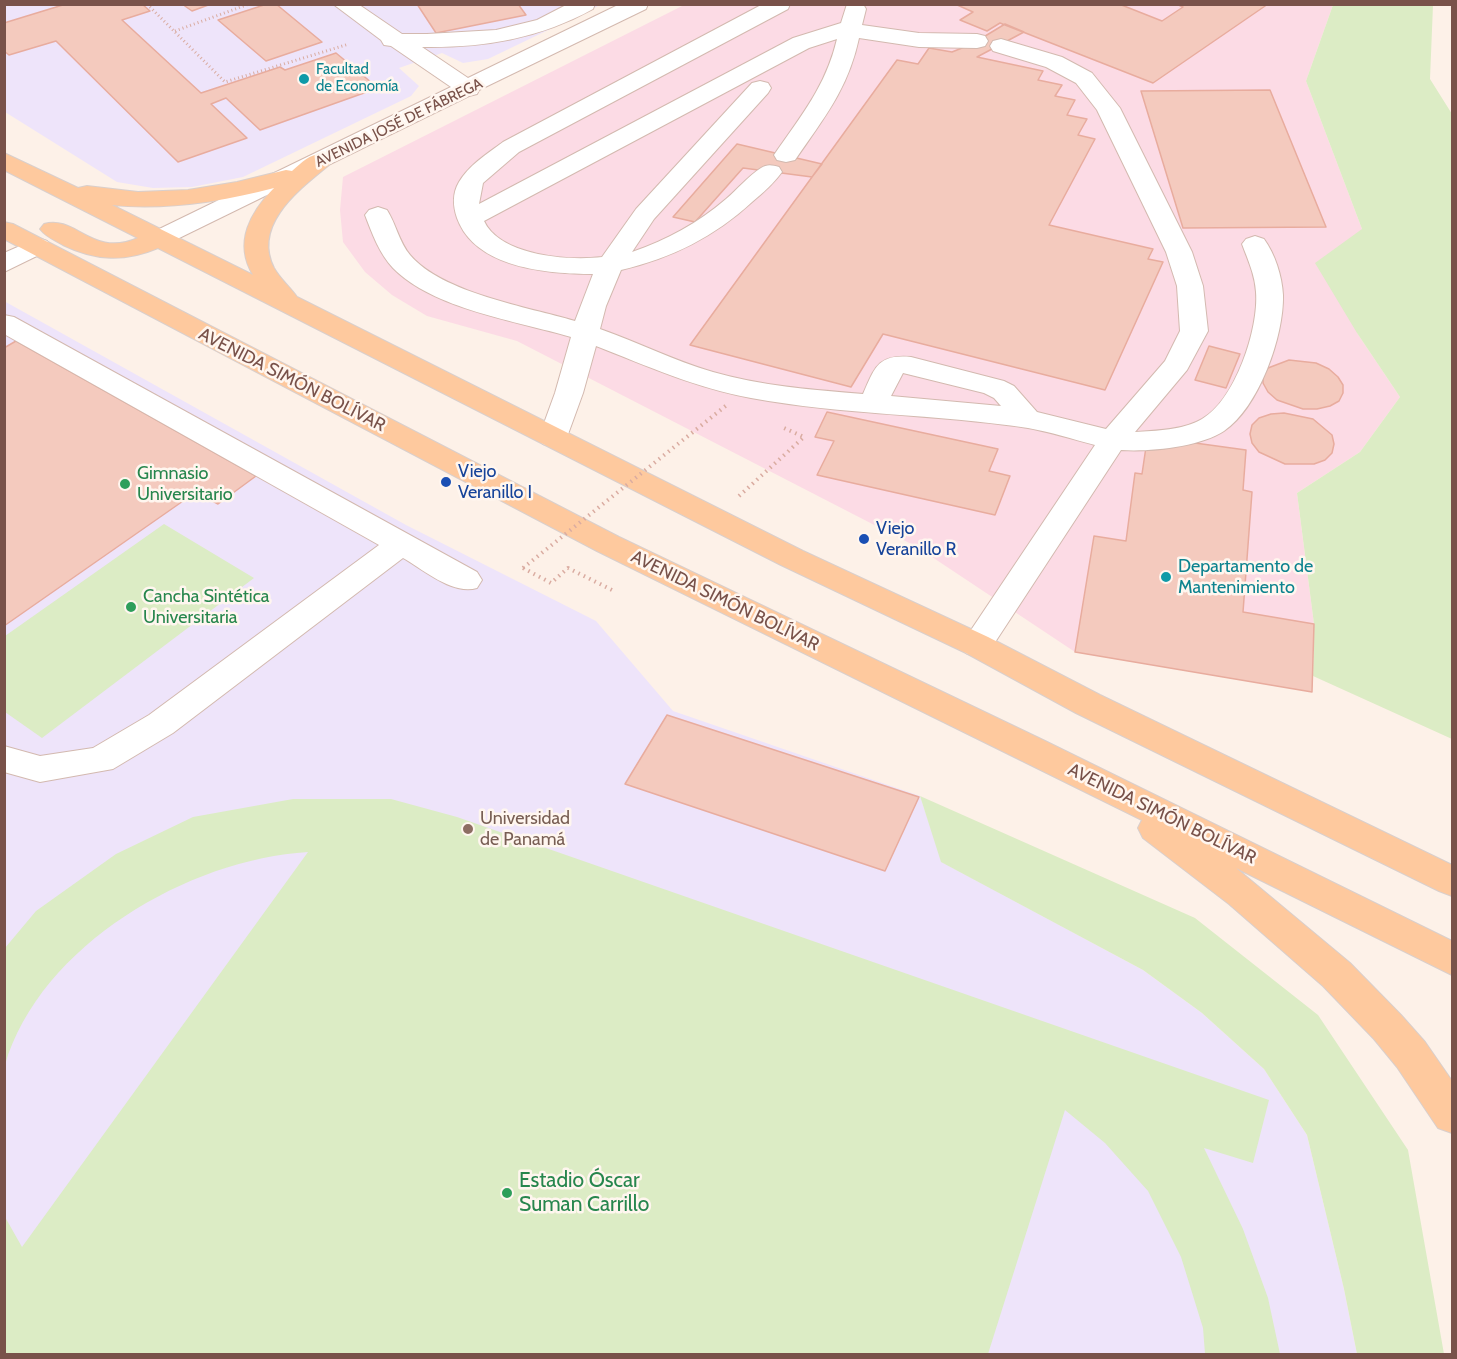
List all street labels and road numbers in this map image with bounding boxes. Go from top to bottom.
street label: AVENIDA JOSÉ DE FÁBREGA [312,75,486,171]
street label: AVENIDA SIMÓN BOLÍVAR [195,323,389,437]
street label: AVENIDA SIMÓN BOLÍVAR [627,546,823,656]
street label: AVENIDA SIMÓN BOLÍVAR [1064,759,1260,869]

